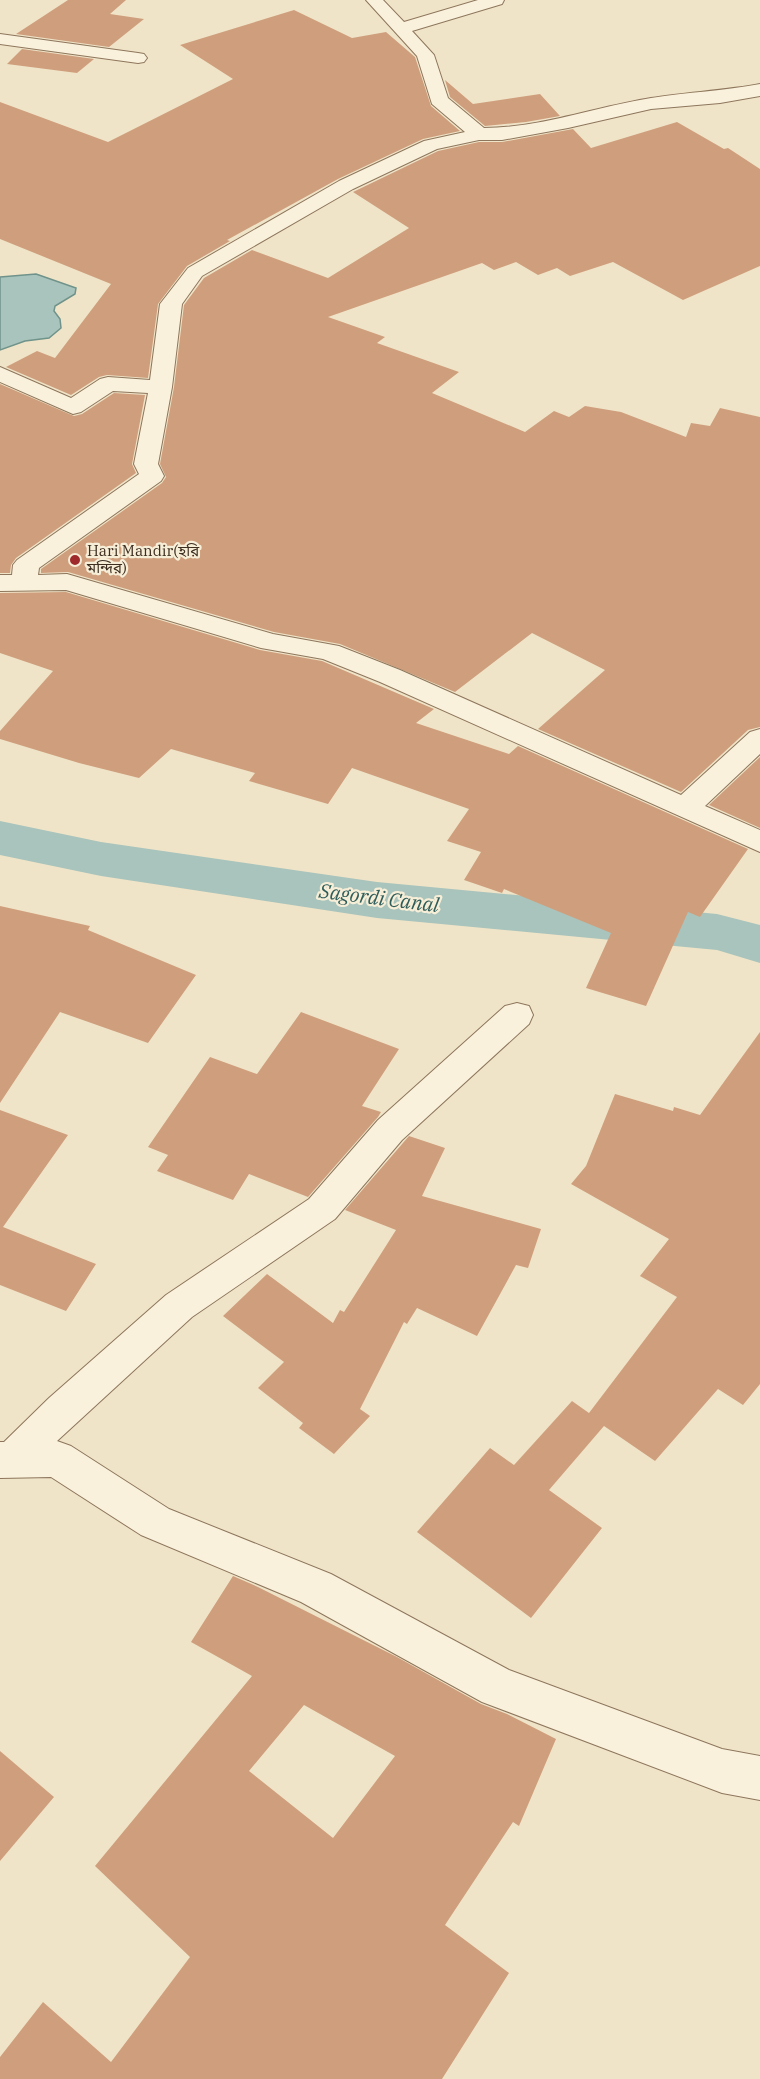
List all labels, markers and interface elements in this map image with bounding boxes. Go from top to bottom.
place label: Hari Mandir(হরি মন্দির) [86,541,200,577]
marker: Hari Mandir(হরি মন্দির) [68,553,82,567]
water label: Sagordi Canal [317,877,441,918]

